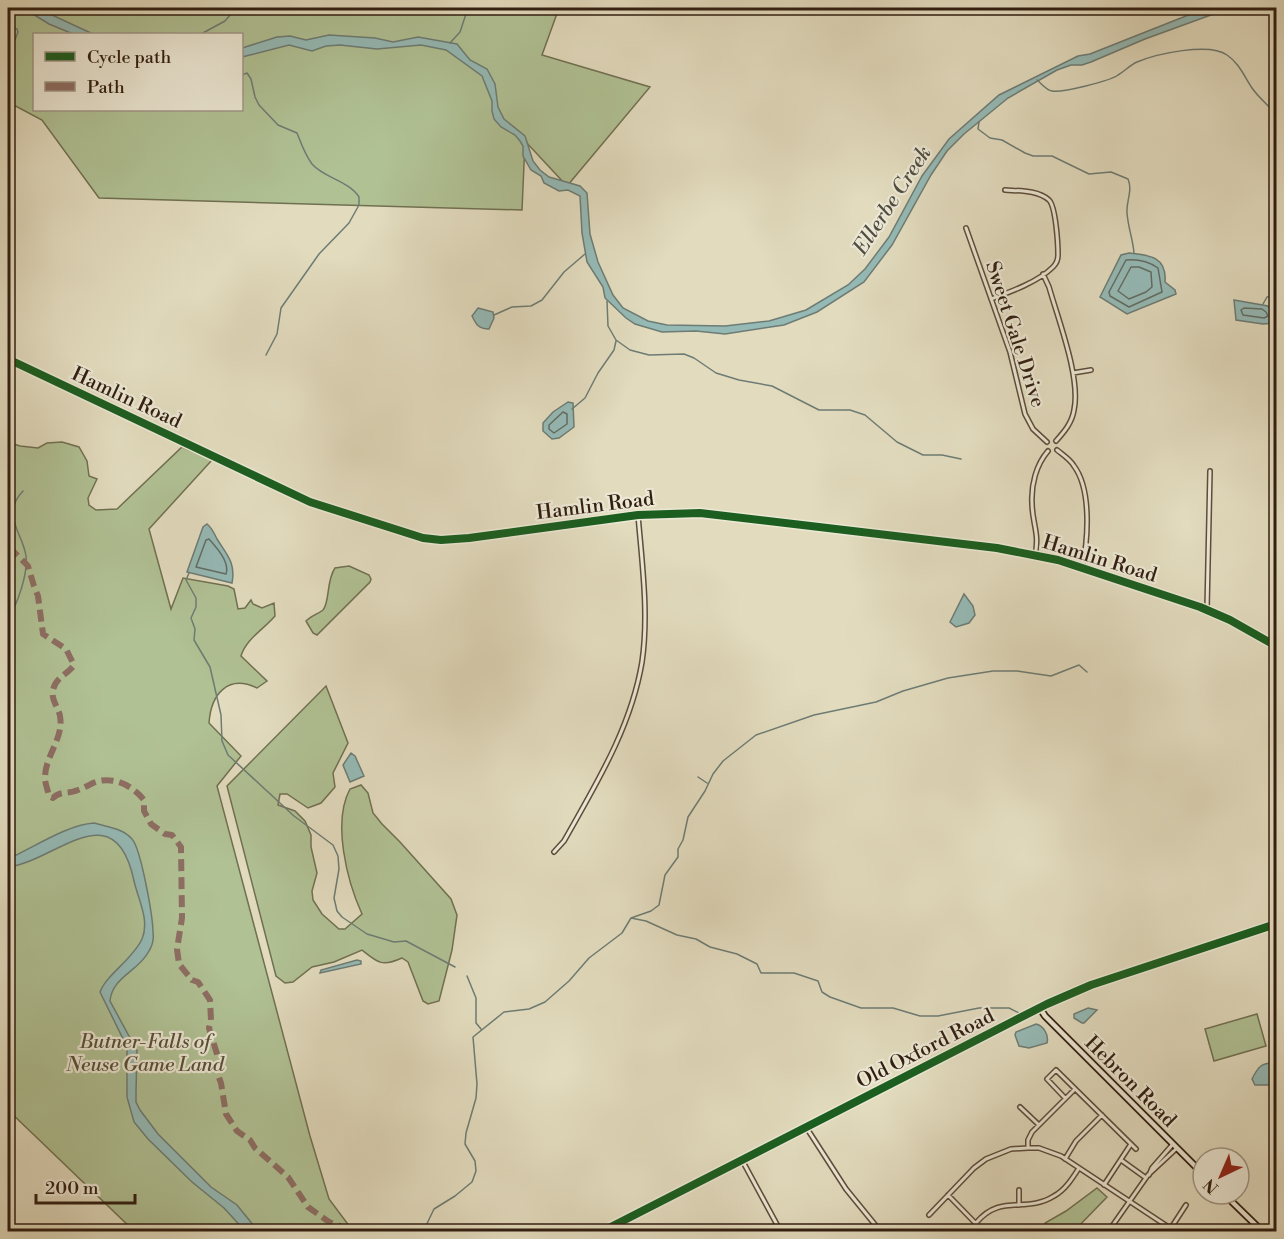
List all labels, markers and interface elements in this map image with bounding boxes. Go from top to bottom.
legend [33,33,243,111]
text: Cycle path [87,46,171,69]
text: Path [87,76,125,99]
water label: Ellerbe Creek [848,141,938,261]
street label: Sweet Gale Drive [979,258,1050,411]
street label: Hamlin Road [67,362,186,435]
street label: Hamlin Road [535,487,656,526]
street label: Hamlin Road [1039,530,1161,589]
street label: Old Oxford Road [853,1004,999,1095]
park label: Butner-Falls of Neuse Game Land [65,1030,225,1078]
street label: Hebron Road [1079,1031,1182,1134]
north arrow [1191,1146,1251,1206]
scale bar [36,1167,135,1205]
text: N [1200,1174,1223,1198]
text: 200 m [45,1177,99,1200]

